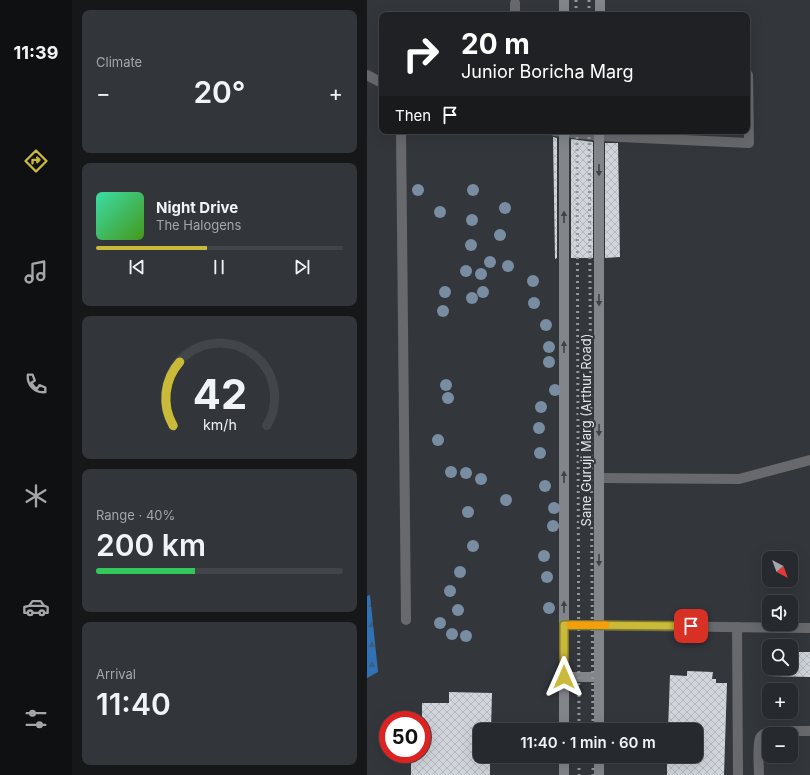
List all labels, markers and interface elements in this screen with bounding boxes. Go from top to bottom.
text: 20 m [461,27,530,61]
icon: right [395,28,447,80]
text: 11:39 [14,42,58,63]
text: Climate [96,54,142,70]
text: Junior Boricha Marg [461,61,634,82]
text: 20° [193,74,246,110]
text: − [96,80,111,106]
text: + [328,80,343,106]
icon: arrive [439,104,461,126]
text: Then [395,106,431,125]
icon: directions [22,147,50,175]
one-way arrow [596,164,602,177]
text: Night Drive [156,198,238,217]
one-way arrow [561,210,567,223]
text: The Halogens [156,217,241,233]
icon: previous [126,256,148,278]
icon: pause [208,256,230,278]
icon: next [291,256,313,278]
icon: music [22,258,50,286]
one-way arrow [596,294,602,307]
street label: Sane Guruji Marg (Arthur Road) [578,334,594,526]
one-way arrow [561,340,567,353]
text: 42 [192,368,247,418]
icon: phone [22,370,50,398]
text: km/h [203,415,236,432]
one-way arrow [596,424,602,437]
one-way arrow [561,470,567,483]
icon: climate [22,482,50,510]
text: Range · 40% [96,507,175,523]
text: 200 km [96,527,206,563]
north arrow [762,551,798,587]
map controls [762,551,798,763]
one-way arrow [596,554,602,567]
icon: car [22,593,50,621]
button: sound [762,595,798,631]
one-way arrow [561,600,567,613]
pin [674,609,708,643]
icon: arrive [680,615,702,637]
button: search [762,639,798,675]
position arrow [543,656,585,698]
text: Arrival [96,666,136,682]
button: + [762,683,798,719]
text: 11:40 [96,686,171,722]
icon: filters [22,705,50,733]
speed limit sign: 50 [379,711,431,763]
button: − [762,727,798,763]
text: 11:40 · 1 min · 60 m [520,733,656,752]

